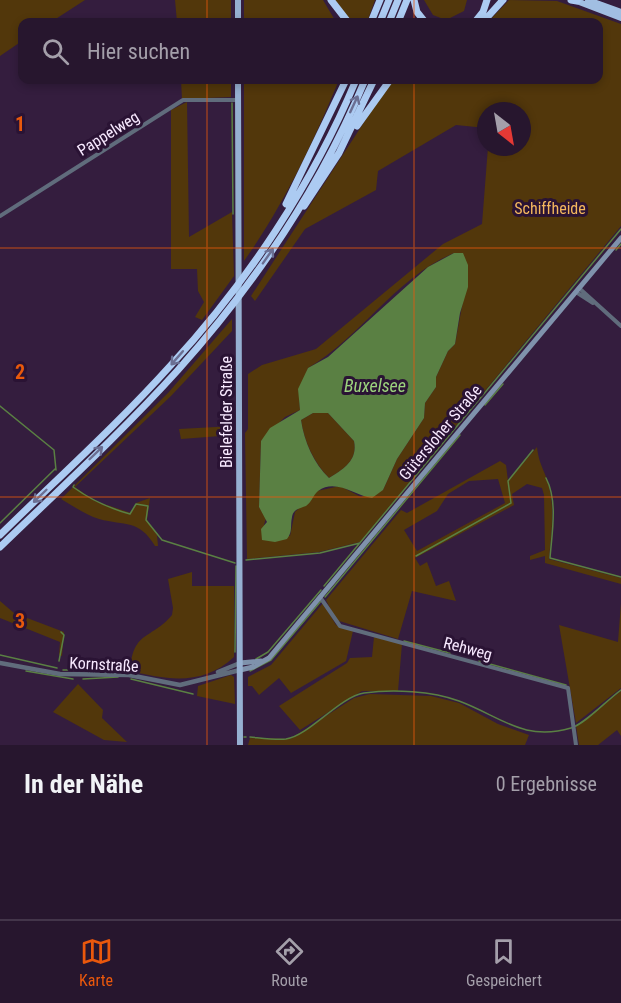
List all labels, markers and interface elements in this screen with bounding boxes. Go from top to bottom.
search box [18,18,603,84]
icon: search [39,35,72,68]
text: Hier suchen [87,39,190,64]
one-way arrow [349,95,361,113]
north arrow [477,102,531,156]
street label: Pappelweg [74,107,143,160]
text: 1 [15,112,25,136]
park label: Schiffheide [514,199,586,218]
one-way arrow [262,248,274,264]
one-way arrow [170,350,184,365]
street label: Bielefelder Straße [217,356,236,468]
text: 2 [15,360,25,384]
water label: Buxelsee [344,375,406,396]
street label: Gütersloher Straße [395,381,486,484]
one-way arrow [89,446,104,460]
one-way arrow [32,489,47,504]
text: 3 [15,609,25,633]
street label: Rehweg [441,633,494,664]
street label: Kornstraße [69,653,139,676]
text: In der Nähe [24,769,143,799]
text: 0 Ergebnisse [496,772,597,796]
tab: Karte [79,935,113,990]
tab: Route [271,935,308,990]
tab: Gespeichert [466,935,542,990]

